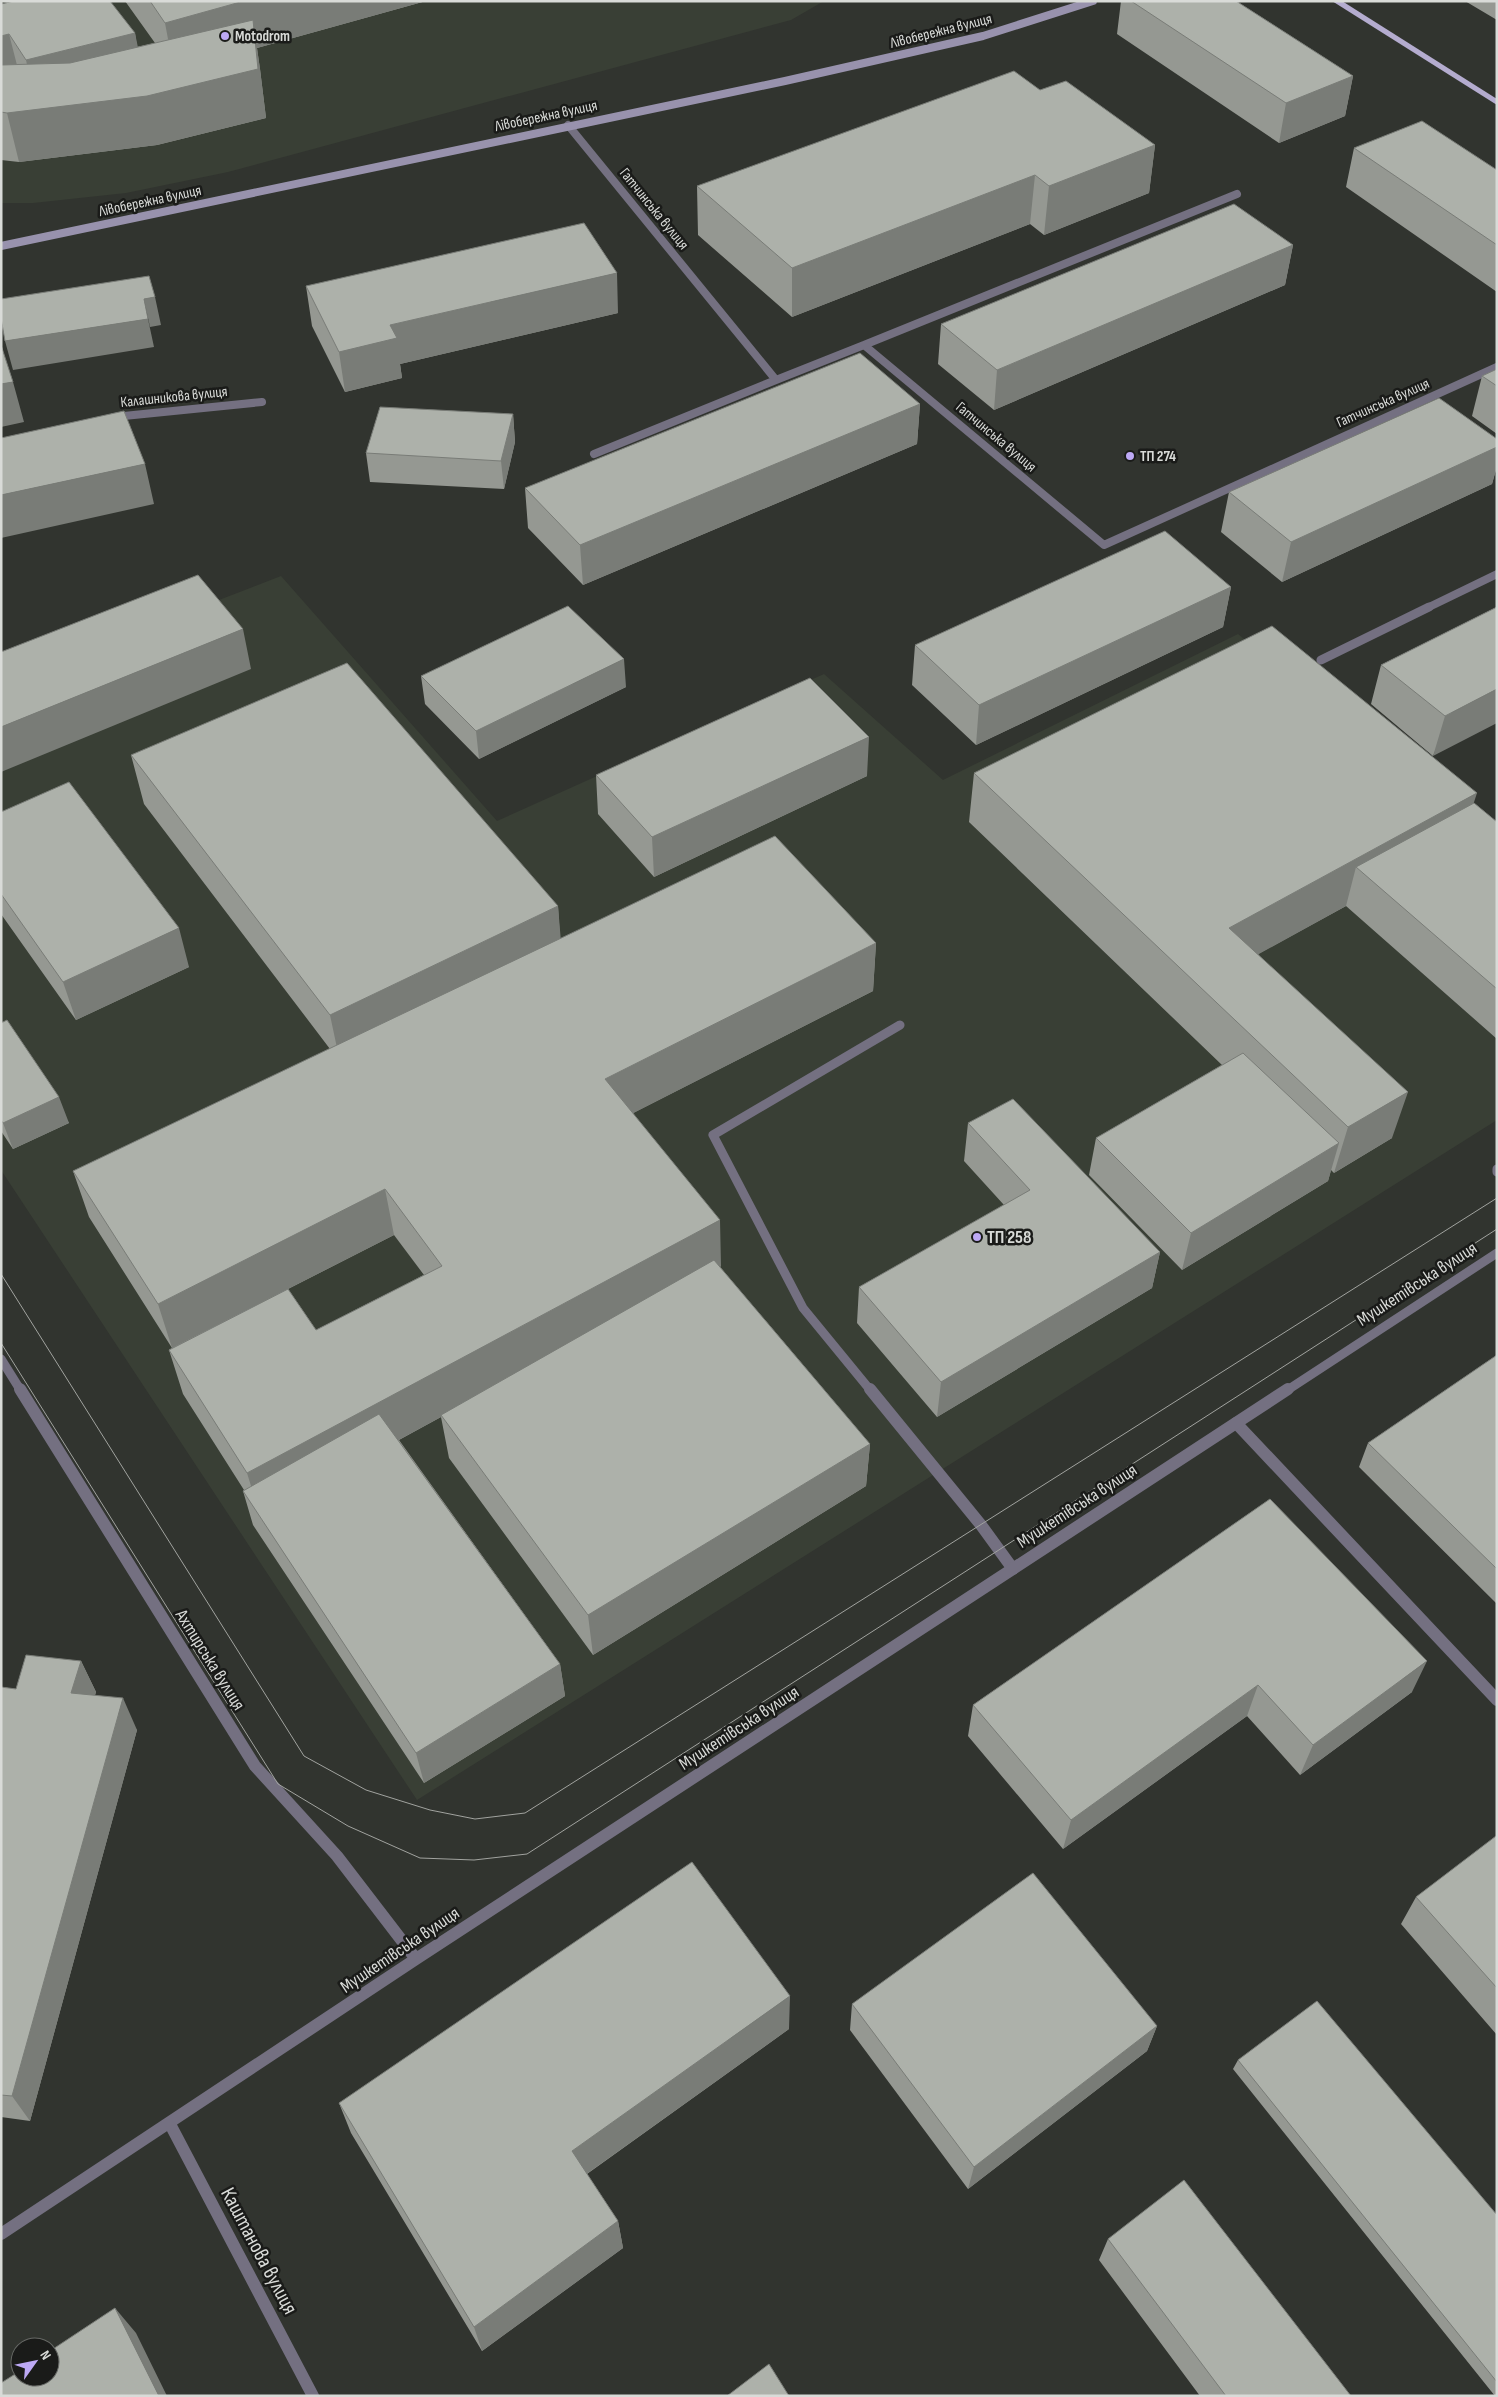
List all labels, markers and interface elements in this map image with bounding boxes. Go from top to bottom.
street label: Лівобережна вулиця [887,9,994,53]
place label: Motodrom [235,27,290,46]
marker: Motodrom [219,30,231,42]
street label: Лівобережна вулиця [492,96,599,136]
street label: Гатчинська вулиця [615,164,693,254]
street label: Лівобережна вулиця [96,181,203,221]
street label: Гатчинська вулиця [1334,374,1433,432]
street label: Калашникова вулиця [120,382,229,412]
street label: Гатчинська вулиця [952,398,1040,476]
place label: ТП 274 [1140,447,1176,466]
marker: ТП 274 [1124,450,1136,462]
place label: ТП 258 [987,1227,1031,1248]
marker: ТП 258 [971,1231,983,1243]
street label: Мушкетівська вулиця [1353,1237,1481,1331]
street label: Мушкетівська вулиця [1013,1459,1141,1553]
street label: Ахтирська вулиця [170,1605,249,1714]
street label: Мушкетівська вулиця [675,1681,803,1775]
street label: Мушкетівська вулиця [337,1902,463,1998]
street label: Каштанова вулиця [215,2183,303,2319]
north arrow [10,2337,60,2387]
text: N [36,2347,55,2363]

